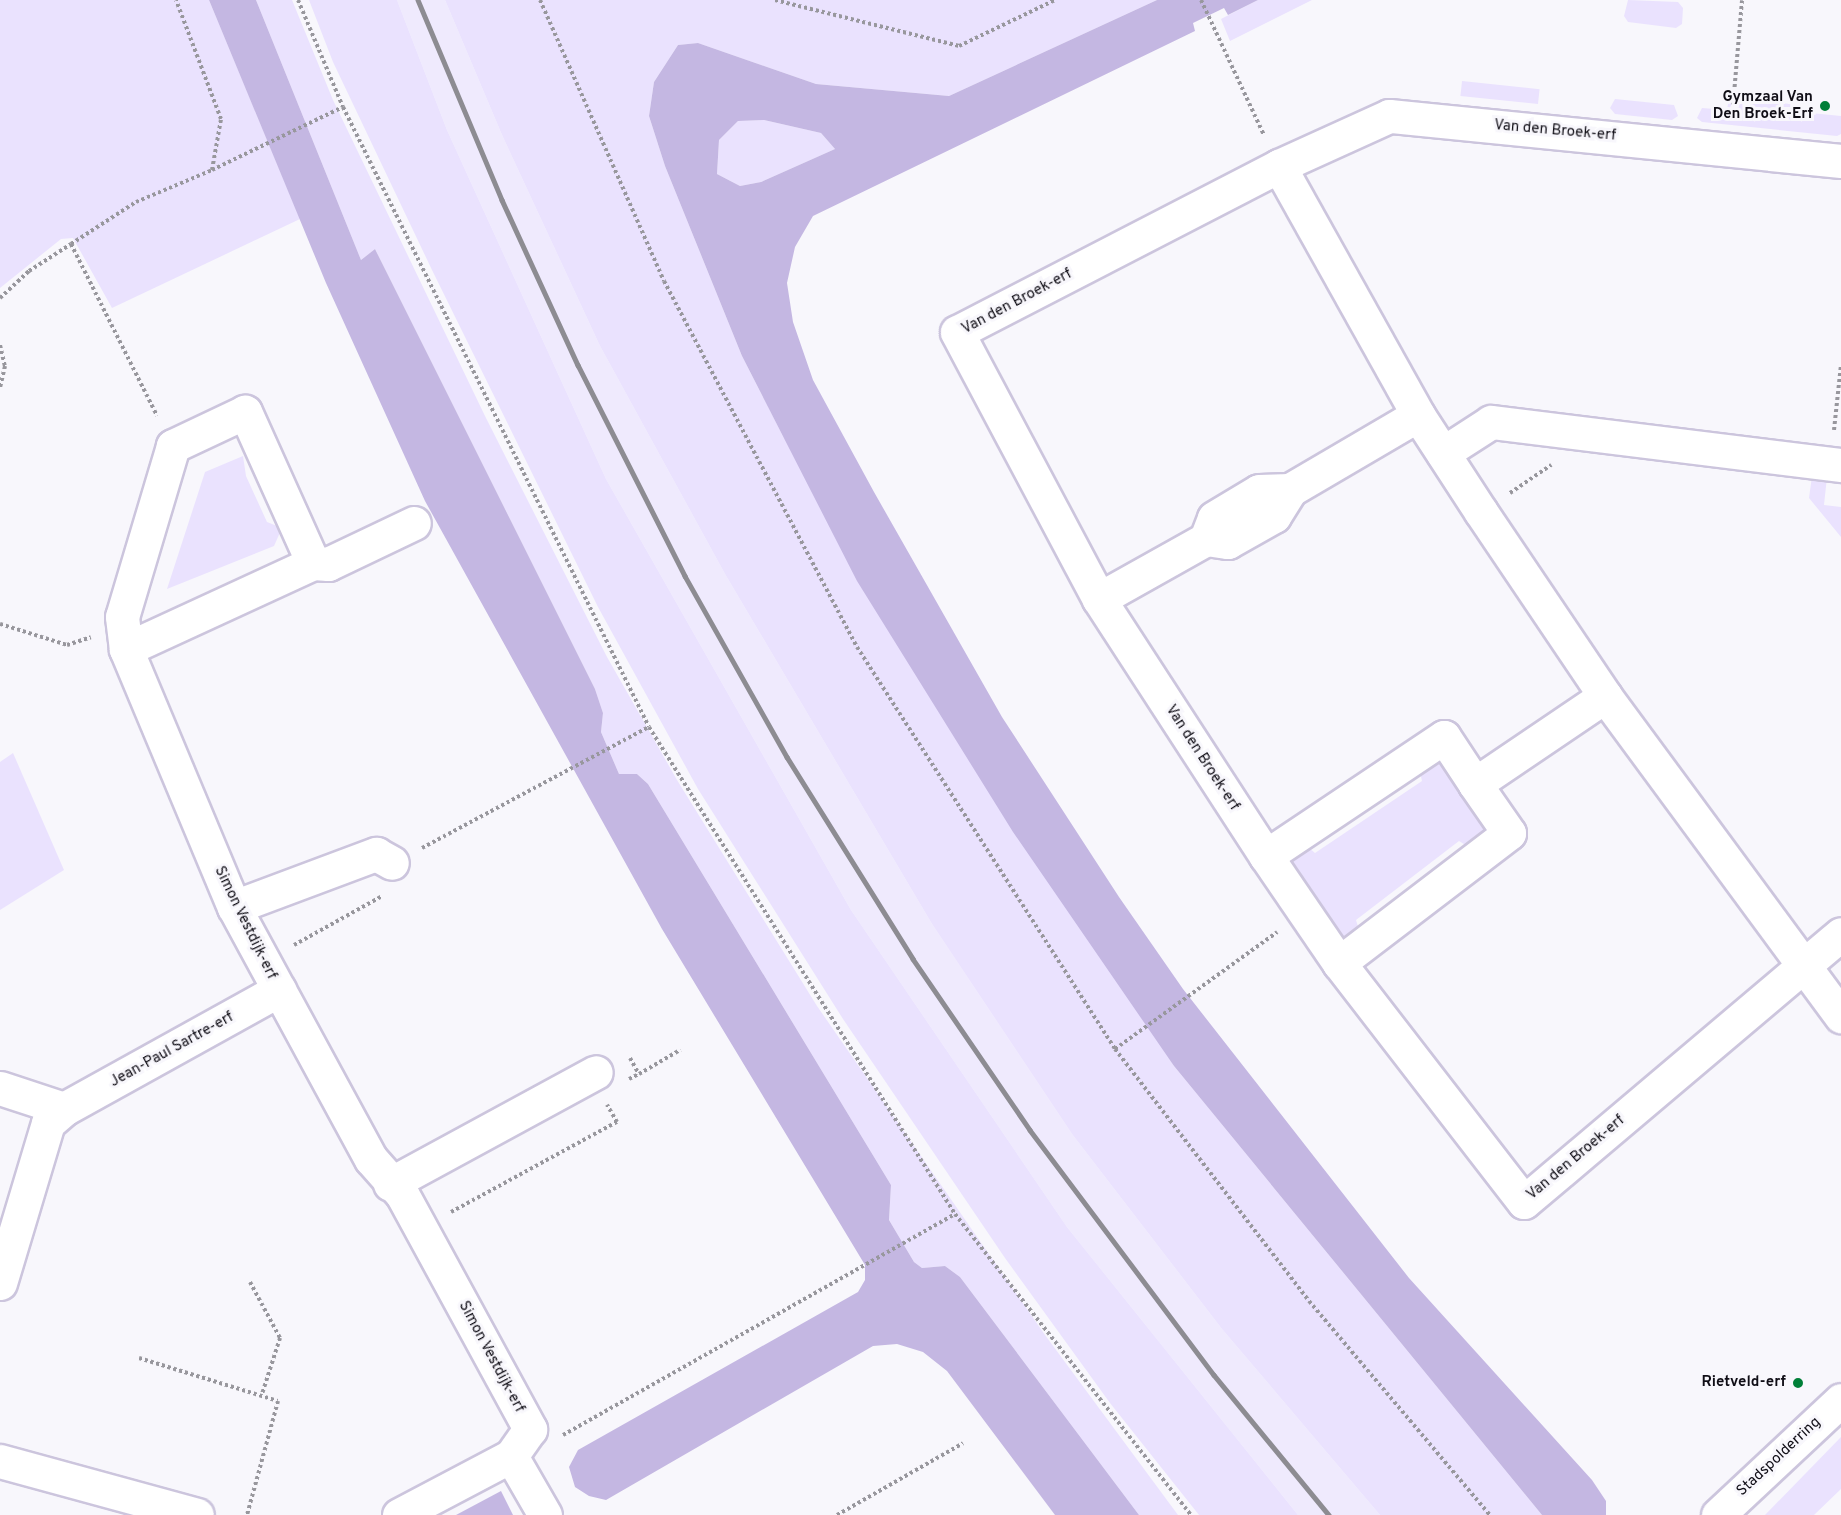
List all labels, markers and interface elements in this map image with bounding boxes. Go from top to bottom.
place label: Gymzaal Van Den Broek-Erf [1713,88,1813,123]
marker: Gymzaal Van Den Broek-Erf [1818,99,1832,113]
street label: Van den Broek-erf [1493,117,1617,145]
street label: Van den Broek-erf [959,265,1075,339]
street label: Van den Broek-erf [1161,702,1243,814]
street label: Simon Vestdijk-erf [210,863,280,983]
street label: Jean-Paul Sartre-erf [107,1009,237,1091]
street label: Van den Broek-erf [1523,1112,1629,1204]
street label: Simon Vestdijk-erf [454,1298,528,1416]
place label: Rietveld-erf [1701,1374,1786,1392]
marker: Rietveld-erf [1791,1376,1805,1390]
street label: Stadspolderring [1733,1414,1825,1500]

